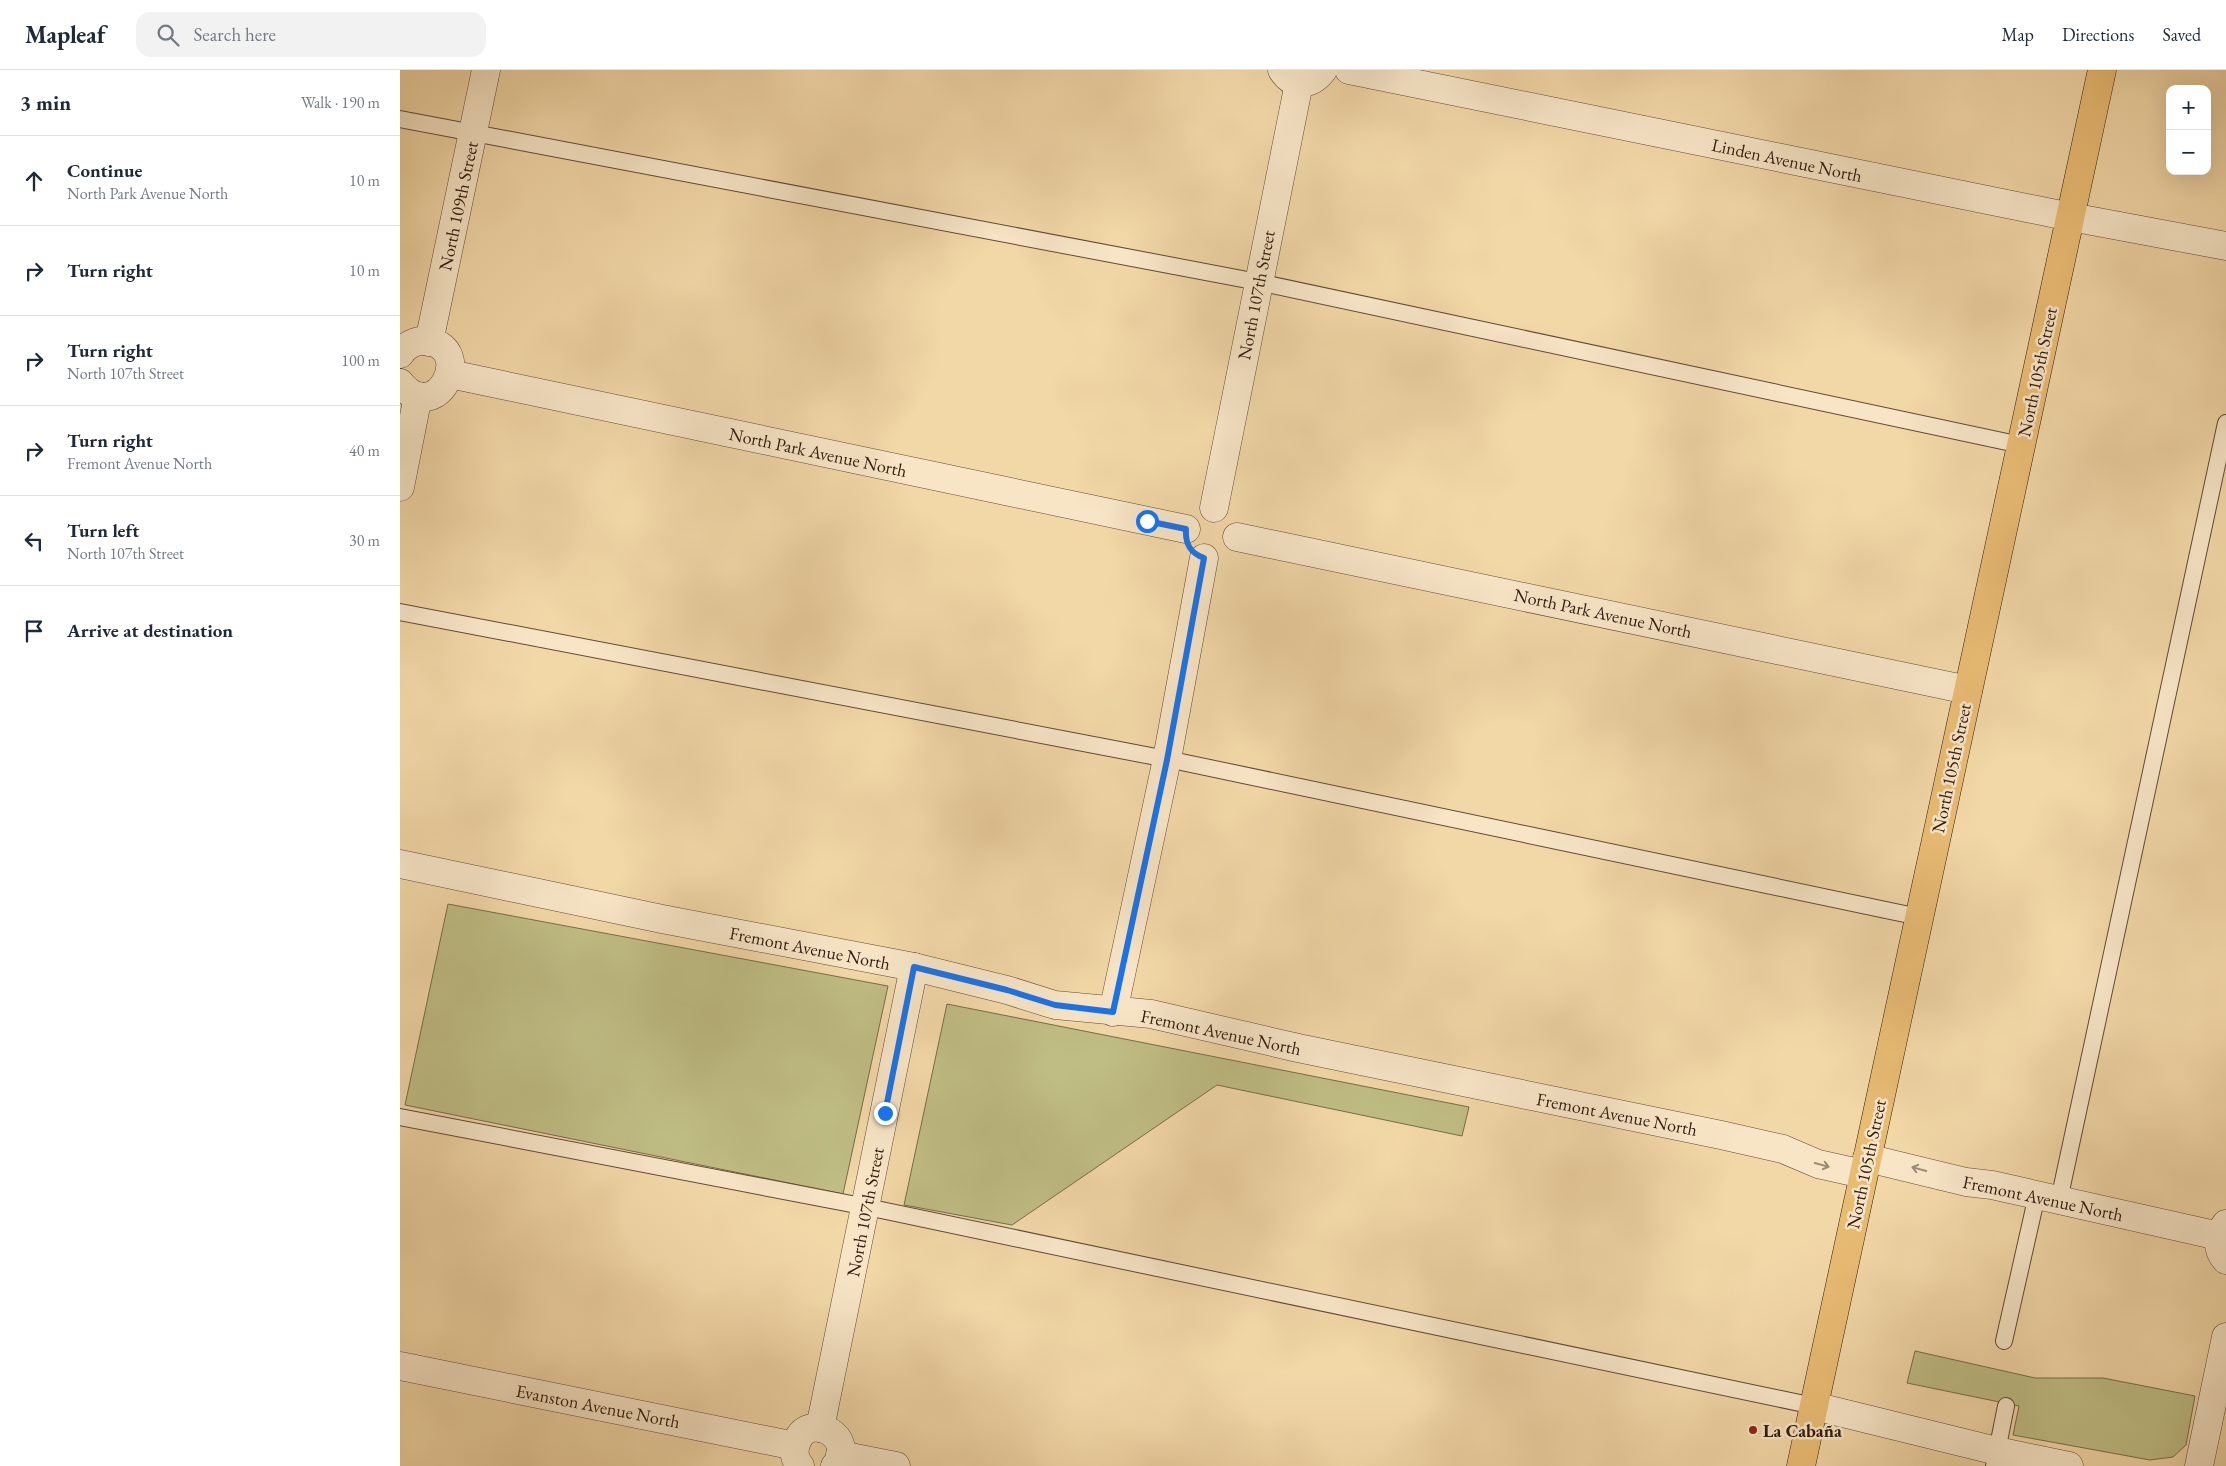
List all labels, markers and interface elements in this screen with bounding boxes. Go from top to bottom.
search box [136,12,486,57]
text: Mapleaf [25,19,106,50]
icon: search [154,21,182,49]
text: Search here [194,22,276,47]
text: Map [2002,23,2034,46]
text: Directions [2062,23,2134,46]
text: Saved [2162,23,2201,46]
map controls [2166,85,2211,175]
button: + [2166,85,2211,130]
text: 3 min [20,89,71,116]
text: Walk · 190 m [301,92,380,113]
button: − [2166,130,2211,175]
street label: Linden Avenue North [1710,133,1864,187]
street label: North 109th Street [433,139,483,273]
text: Continue [67,158,142,183]
icon: ahead [20,167,48,195]
text: 10 m [349,170,380,191]
text: North Park Avenue North [67,183,228,204]
street label: North 107th Street [1232,228,1280,362]
icon: right [20,257,48,285]
text: Turn right [67,258,153,283]
text: 10 m [349,260,380,281]
street label: North 105th Street [2012,305,2062,439]
text: Turn right [67,338,153,363]
icon: right [20,347,48,375]
text: 100 m [341,350,380,371]
text: North 107th Street [67,363,184,384]
street label: North Park Avenue North [727,422,909,482]
text: Turn right [67,428,153,453]
icon: right [20,437,48,465]
text: 40 m [349,440,380,461]
text: Fremont Avenue North [67,453,212,474]
route start [1136,510,1159,533]
text: Turn left [67,518,139,543]
icon: left [20,527,48,555]
text: 30 m [349,530,380,551]
text: North 107th Street [67,543,184,564]
street label: North Park Avenue North [1512,583,1694,643]
icon: arrive [20,617,48,645]
text: Arrive at destination [67,618,233,643]
street label: North 105th Street [1926,701,1976,835]
street label: Fremont Avenue North [728,921,892,975]
street label: Fremont Avenue North [1139,1004,1303,1060]
street label: Fremont Avenue North [1535,1087,1699,1141]
street label: North 105th Street [1841,1097,1891,1231]
route end [874,1102,897,1125]
street label: North 107th Street [841,1145,889,1279]
one-way arrow [1814,1160,1830,1170]
one-way arrow [1911,1164,1927,1173]
street label: Fremont Avenue North [1961,1170,2125,1226]
street label: Evanston Avenue North [514,1379,682,1433]
place label: La Cabaña [1763,1419,1842,1442]
marker: La Cabaña [1747,1424,1759,1436]

